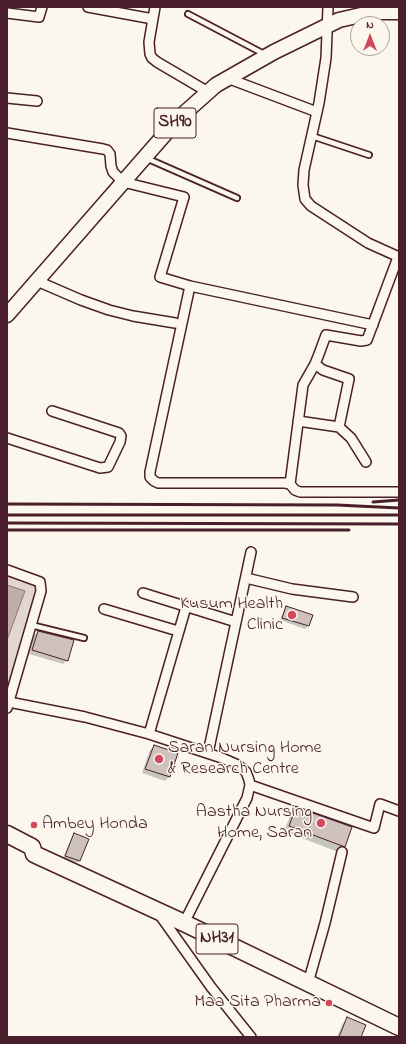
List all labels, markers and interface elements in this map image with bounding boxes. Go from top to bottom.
north arrow [350,16,390,56]
text: N [366,17,374,33]
road number: SH90 [154,108,196,138]
place label: Kusum Health Clinic [180,594,283,636]
marker: Kusum Health Clinic [286,609,298,621]
place label: Saran Nursing Home & Research Centre [168,738,322,780]
marker: Saran Nursing Home & Research Centre [153,753,165,765]
place label: Aastha Nursing Home, Saran [196,802,312,844]
place label: Ambey Honda [42,814,148,836]
marker: Aastha Nursing Home, Saran [315,817,327,829]
marker: Ambey Honda [29,820,39,830]
road number: NH31 [196,924,238,954]
place label: Maa Sita Pharma [194,992,321,1014]
marker: Maa Sita Pharma [324,998,334,1008]

